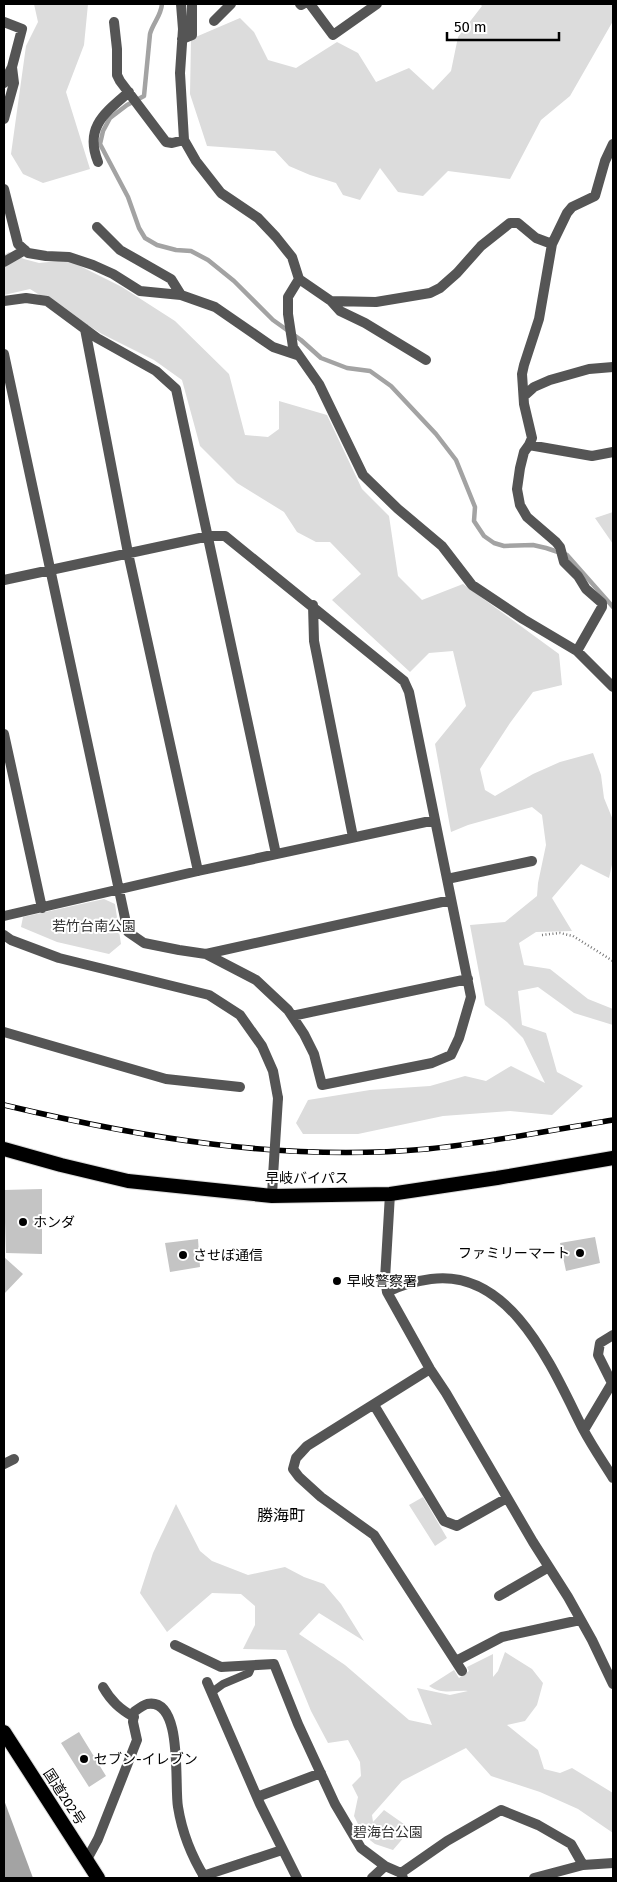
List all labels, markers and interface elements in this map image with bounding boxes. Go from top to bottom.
scale bar [447,10,560,42]
text: 50 m [454,18,487,36]
park label: 若竹台南公園 [52,918,136,935]
street label: 早岐バイパス [265,1170,349,1187]
place label: ホンダ [33,1214,75,1231]
marker: ホンダ [17,1216,29,1228]
place label: ファミリーマート [458,1245,570,1262]
place label: させぼ通信 [193,1247,263,1264]
marker: ファミリーマート [574,1247,586,1259]
marker: させぼ通信 [177,1249,189,1261]
place label: 早岐警察署 [347,1273,417,1290]
marker: 早岐警察署 [331,1275,343,1287]
district label: 勝海町 [257,1506,305,1525]
place label: セブン-イレブン [94,1751,198,1768]
marker: セブン-イレブン [78,1753,90,1765]
street label: 国道202号 [40,1766,88,1828]
park label: 碧海台公園 [353,1824,423,1841]

